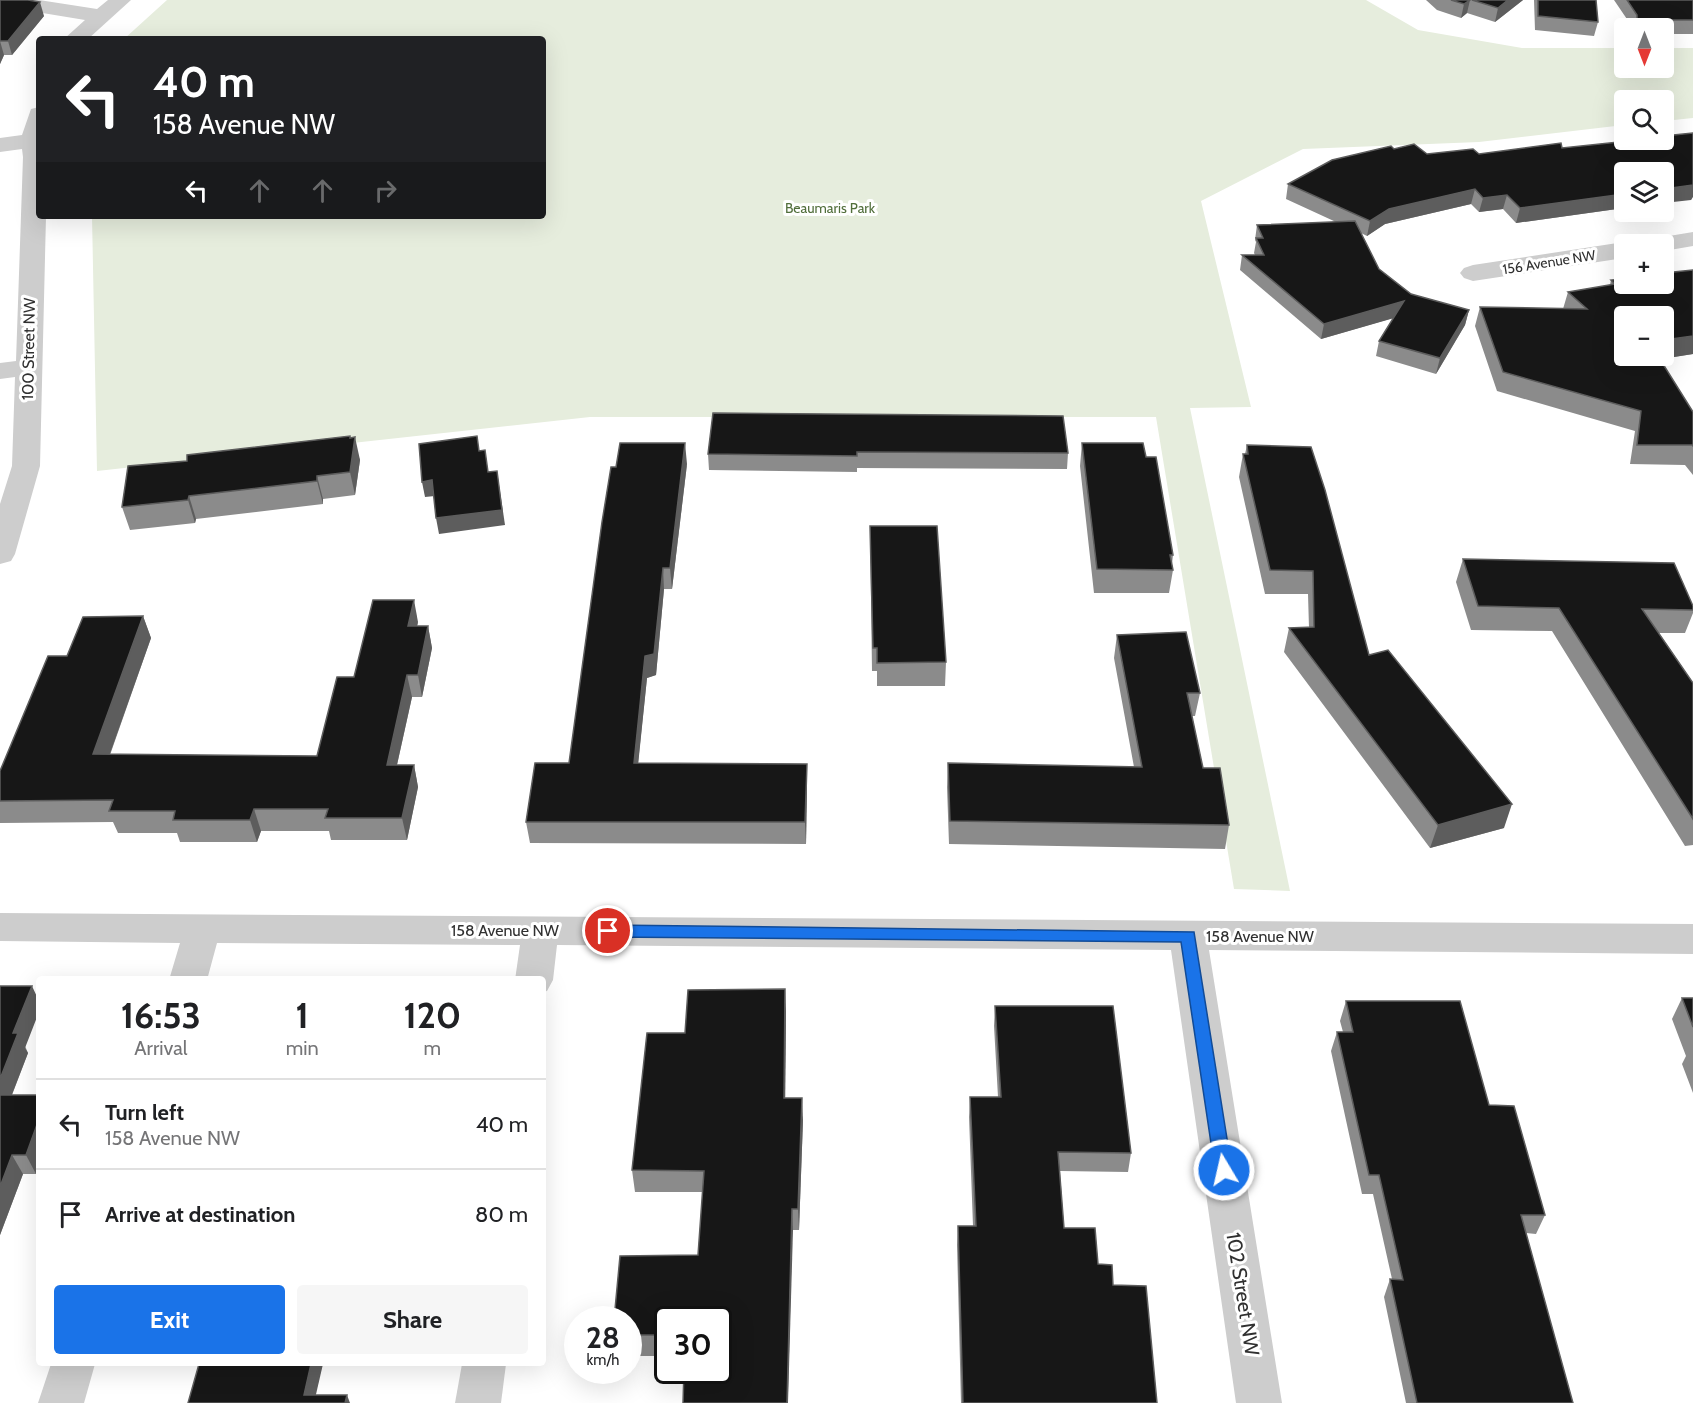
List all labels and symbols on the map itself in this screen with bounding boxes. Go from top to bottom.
north arrow [1614,18,1674,78]
park label: Beaumaris Park [785,199,876,217]
street label: 156 Avenue NW [1501,246,1598,278]
street label: 100 Street NW [18,297,39,400]
pin [582,905,633,956]
street label: 158 Avenue NW [451,921,560,940]
street label: 158 Avenue NW [1206,927,1315,946]
position arrow [1192,1138,1256,1202]
street label: 102 Street NW [1221,1231,1265,1357]
speed limit sign: 30 [654,1306,732,1384]

